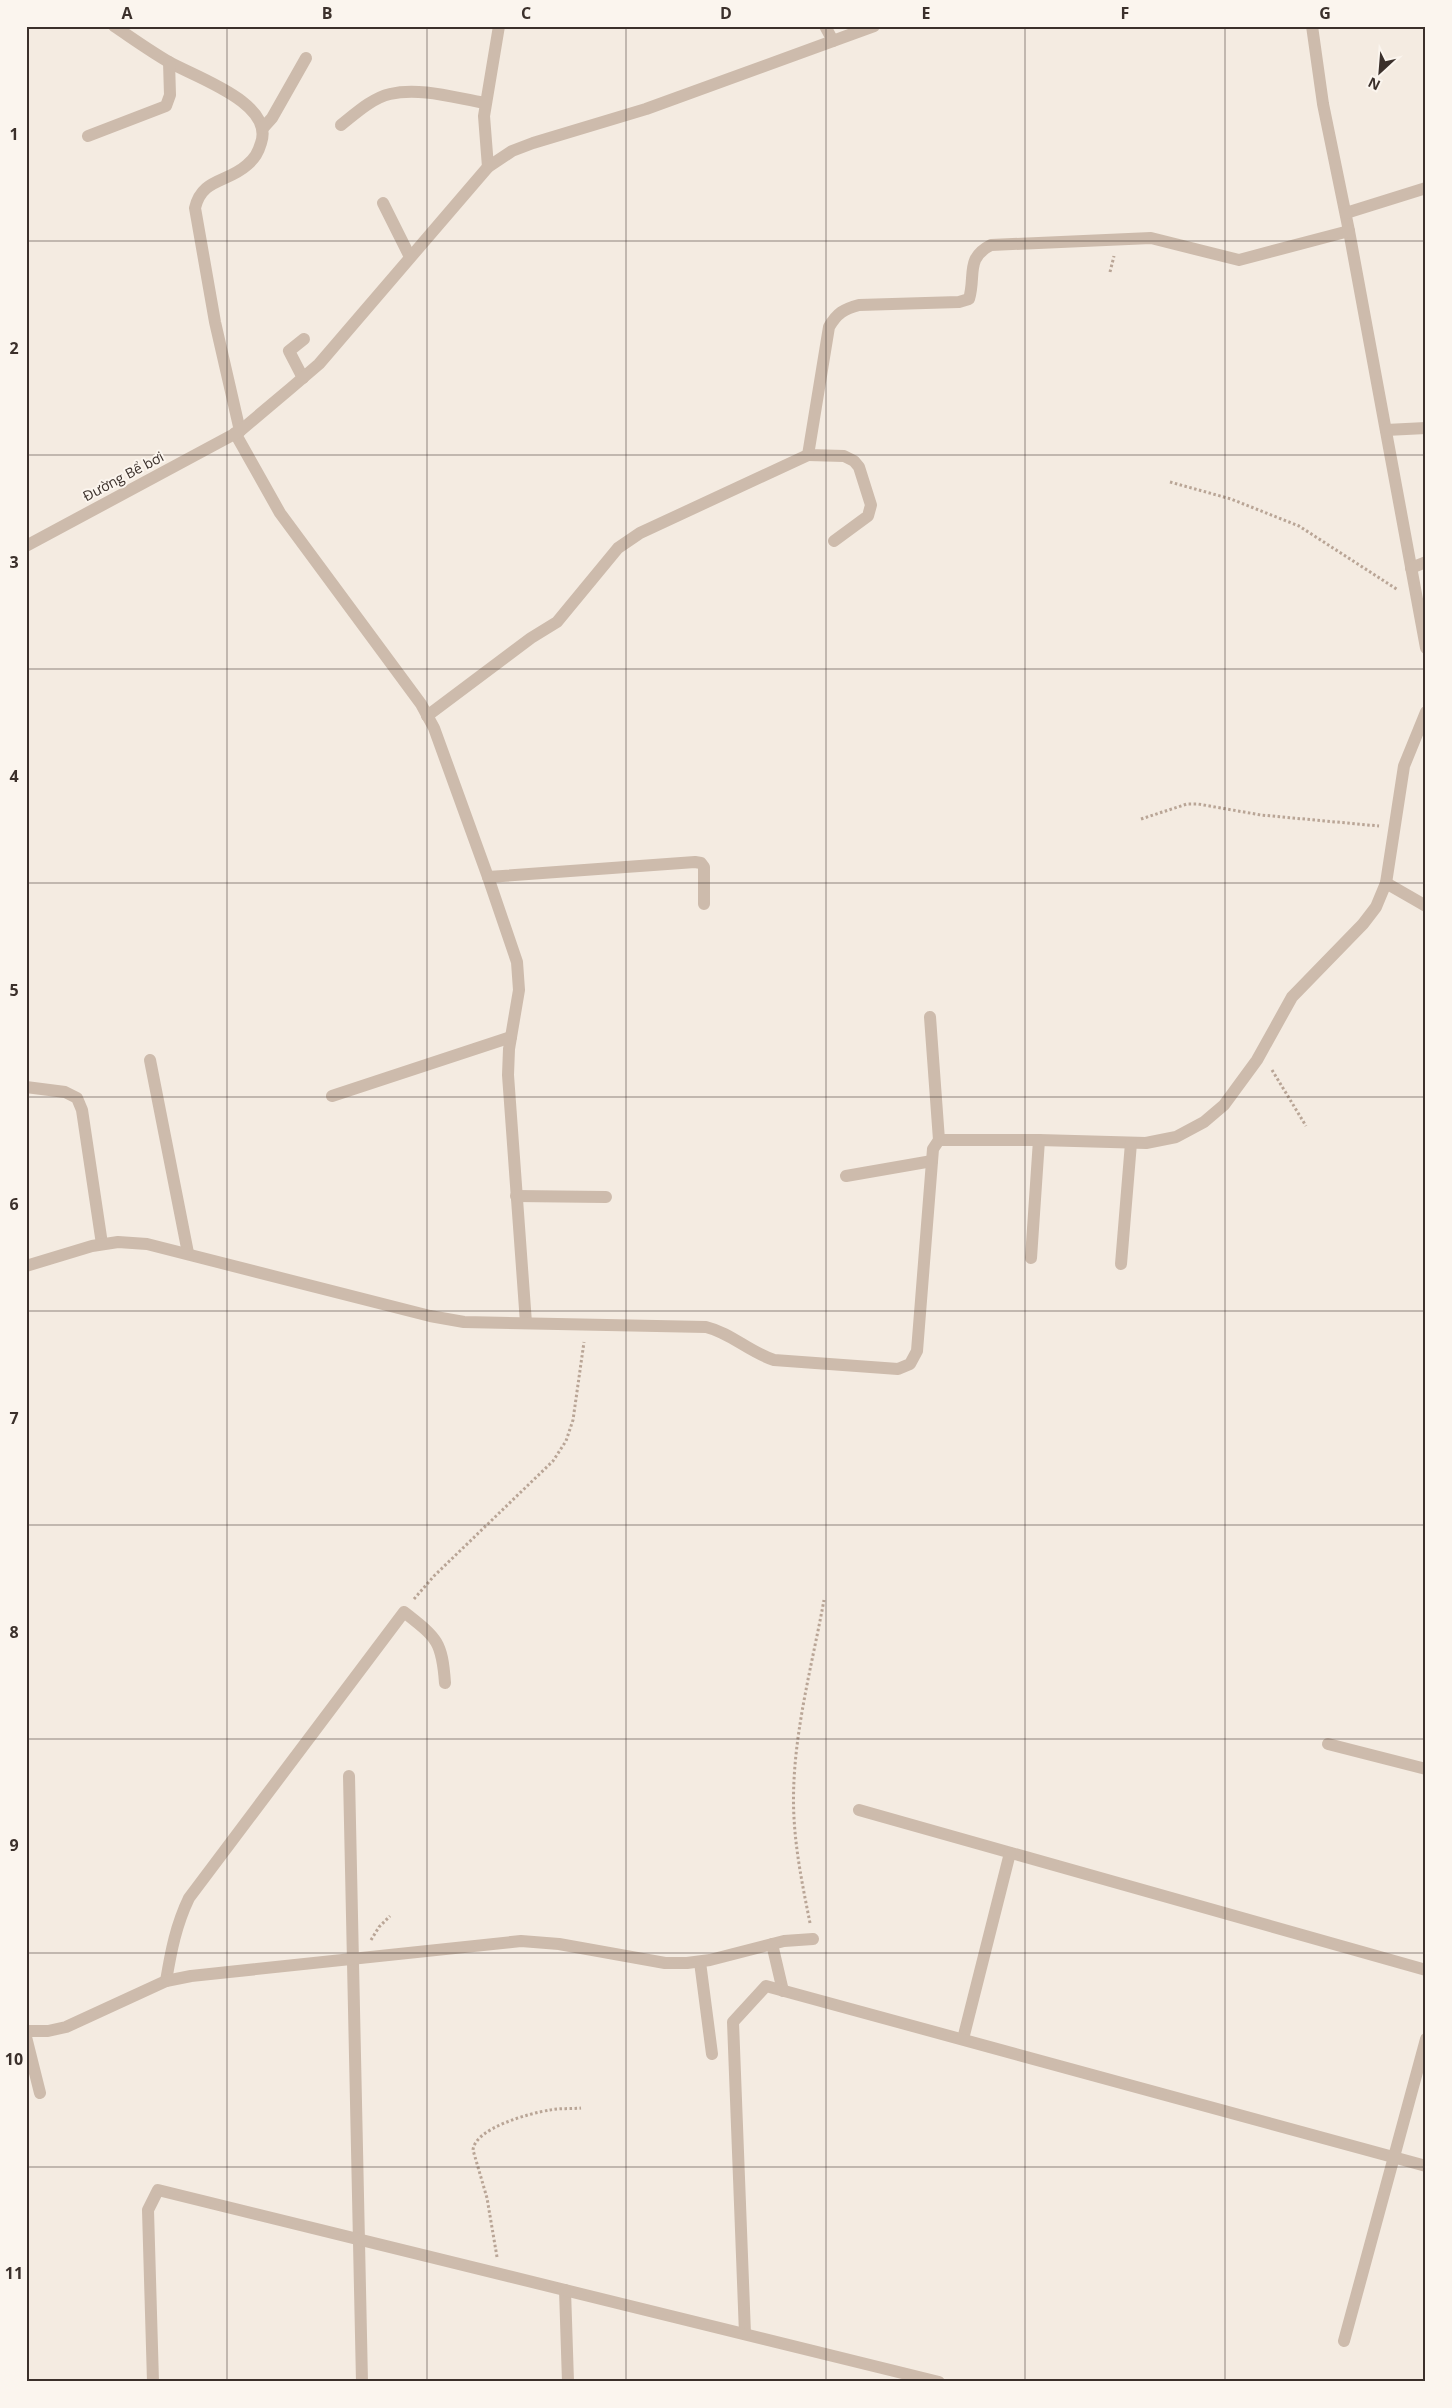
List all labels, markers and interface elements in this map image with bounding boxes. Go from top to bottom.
text: A [121,2,133,24]
text: B [322,2,332,24]
text: C [521,2,531,24]
text: D [720,2,732,24]
text: E [922,2,931,24]
text: F [1121,2,1129,24]
text: G [1319,2,1331,24]
north arrow [1354,48,1404,98]
text: N [1365,73,1383,95]
text: 1 [9,123,19,145]
text: 2 [9,337,19,359]
street label: Đường Bể bơi [79,447,167,505]
text: 3 [9,551,19,573]
text: 4 [9,765,19,787]
text: 5 [9,979,19,1001]
text: 6 [9,1193,19,1215]
text: 7 [9,1407,19,1429]
text: 8 [9,1621,19,1643]
text: 9 [9,1834,19,1856]
text: 10 [5,2048,23,2070]
text: 11 [5,2262,23,2284]

